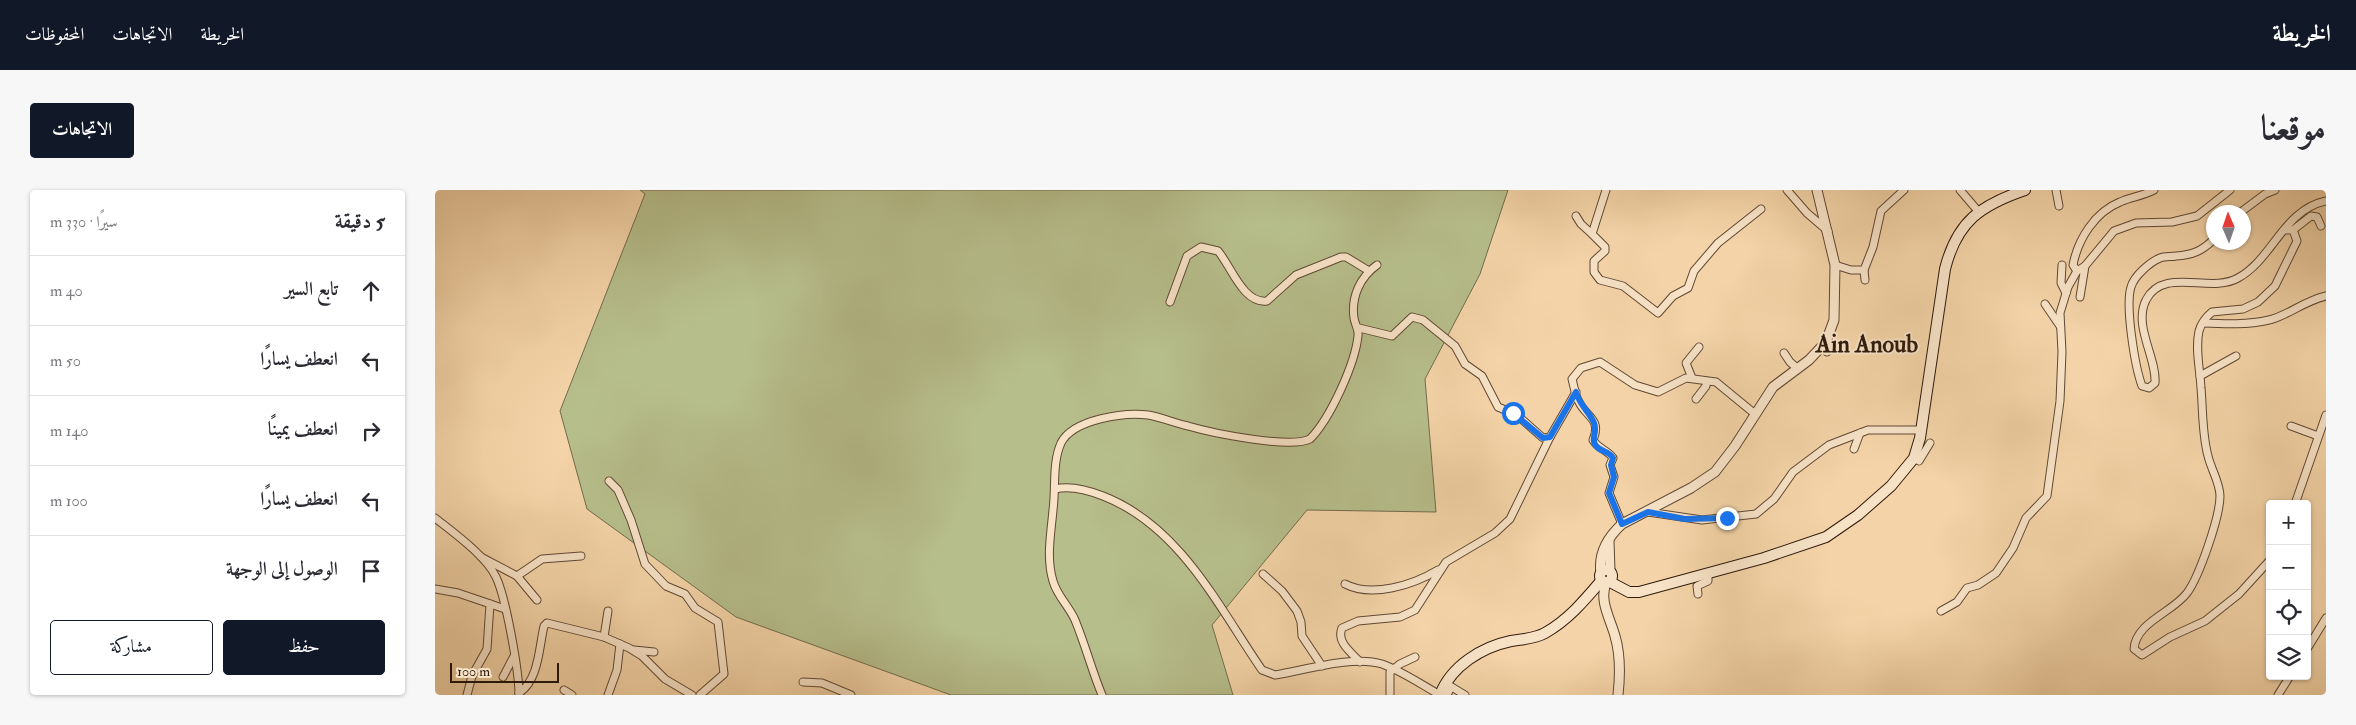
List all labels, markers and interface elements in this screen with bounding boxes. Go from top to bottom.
text: الخريطة [2273,18,2331,49]
text: المحفوظات [25,23,84,46]
text: الاتجاهات [112,23,172,46]
text: الخريطة [200,23,244,46]
button: الاتجاهات [30,103,134,158]
text: موقعنا [2261,106,2326,150]
north arrow [2206,205,2251,250]
text: 5 دقيقة [335,208,385,235]
text: سيرًا · 330 m [50,212,118,232]
text: تابع السير [284,277,338,301]
icon: ahead [357,277,385,305]
text: 40 m [50,281,83,301]
district label: Ain Anoub [1815,329,1918,360]
text: انعطف يسارًا [260,347,338,371]
icon: left [357,347,385,375]
text: 50 m [50,351,81,371]
route start [1502,402,1525,425]
text: انعطف يمينًا [268,417,338,441]
icon: right [357,417,385,445]
text: 140 m [50,421,88,441]
text: انعطف يسارًا [260,487,338,511]
icon: left [357,487,385,515]
text: 100 m [50,491,88,511]
map controls [2266,500,2311,680]
button: + [2266,500,2311,545]
route end [1716,507,1739,530]
button: − [2266,545,2311,590]
text: الوصول إلى الوجهة [226,557,338,581]
icon: arrive [357,557,385,585]
button: locate [2266,590,2311,635]
button: مشاركة [50,620,213,675]
button: حفظ [223,620,385,675]
button: layers [2266,635,2311,680]
scale bar [450,660,559,683]
text: 100 m [457,663,490,680]

